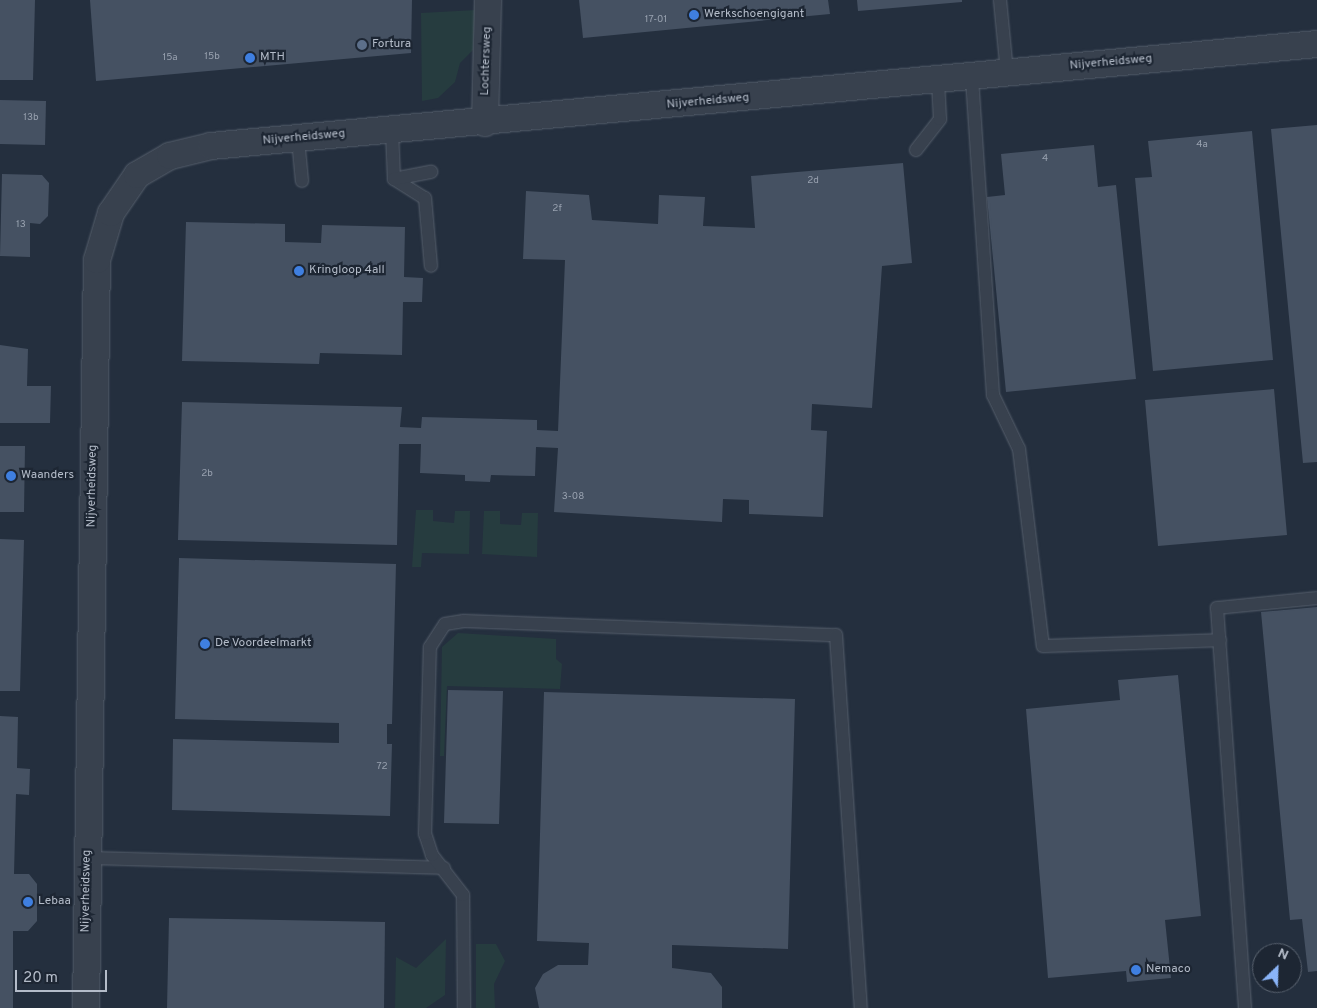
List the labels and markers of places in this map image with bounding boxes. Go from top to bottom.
place label: Werkschoengigant [704,8,804,22]
marker: Werkschoengigant [688,9,700,21]
place label: Fortura [372,38,411,52]
marker: Fortura [356,39,368,51]
place label: MTH [260,51,285,65]
marker: MTH [244,52,256,64]
place label: Kringloop 4all [309,264,385,278]
marker: Kringloop 4all [293,265,305,277]
place label: Waanders [21,469,74,483]
marker: Waanders [5,470,17,482]
place label: De Voordeelmarkt [215,637,312,651]
marker: De Voordeelmarkt [199,638,211,650]
place label: Lebaa [38,895,71,909]
marker: Lebaa [22,896,34,908]
place label: Nemaco [1146,963,1191,977]
marker: Nemaco [1130,964,1142,976]

